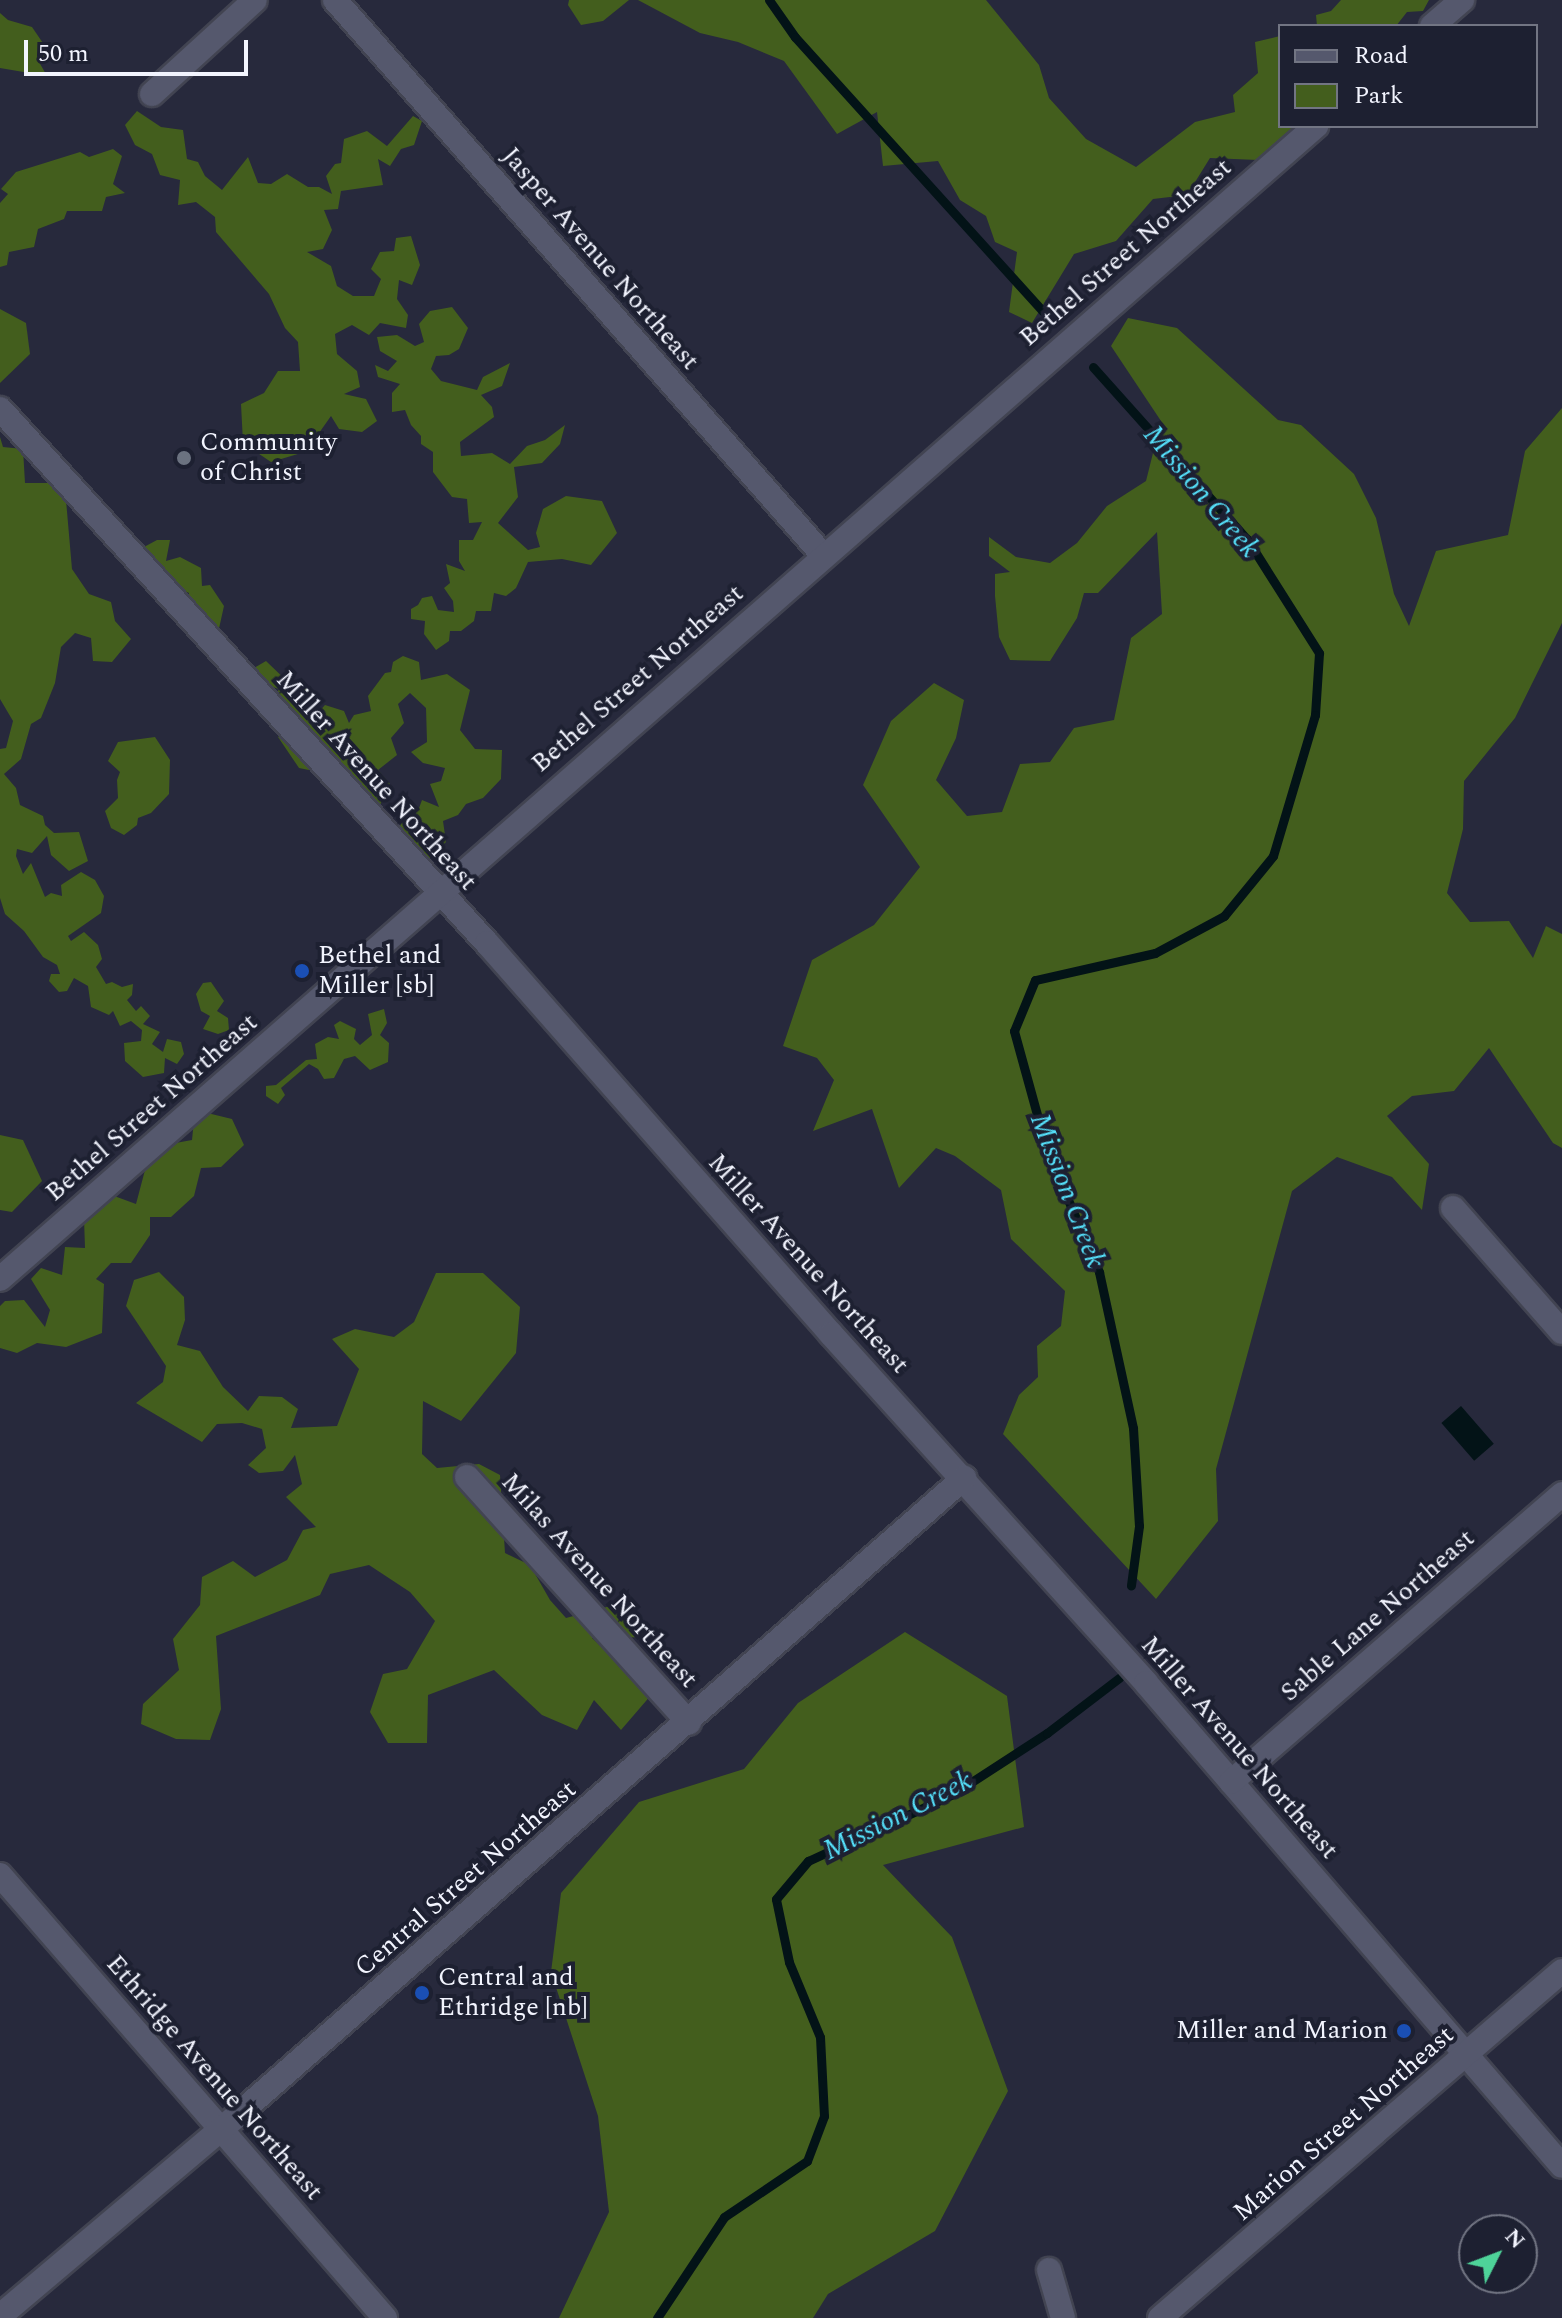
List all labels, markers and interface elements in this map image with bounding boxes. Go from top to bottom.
scale bar [28,24,252,74]
legend [1278,24,1538,128]
text: 50 m [38,36,89,72]
text: Road [1354,38,1408,74]
text: Park [1354,78,1404,114]
street label: Jasper Avenue Northeast [495,141,705,377]
street label: Bethel Street Northeast [1014,152,1238,354]
water label: Mission Creek [1136,419,1266,565]
place label: Community of Christ [200,427,337,488]
marker: Community of Christ [175,449,193,467]
street label: Bethel Street Northeast [526,578,750,780]
street label: Miller Avenue Northeast [269,665,483,897]
place label: Bethel and Miller [sb] [318,940,441,1002]
marker: Bethel and Miller [sb] [293,962,311,980]
street label: Bethel Street Northeast [40,1007,264,1209]
water label: Mission Creek [1022,1109,1112,1273]
street label: Miller Avenue Northeast [701,1148,915,1380]
street label: Milas Avenue Northeast [494,1467,704,1695]
street label: Sable Lane Northeast [1275,1523,1481,1709]
street label: Miller Avenue Northeast [1134,1630,1344,1866]
water label: Mission Creek [818,1764,978,1868]
street label: Central Street Northeast [349,1774,583,1984]
street label: Ethridge Avenue Northeast [99,1949,329,2207]
place label: Central and Ethridge [nb] [438,1962,587,2024]
marker: Central and Ethridge [nb] [413,1984,431,2002]
place label: Miller and Marion [1176,2015,1388,2047]
street label: Marion Street Northeast [1228,2020,1460,2228]
marker: Miller and Marion [1395,2022,1413,2040]
north arrow [1458,2214,1538,2294]
text: N [1496,2221,1533,2257]

